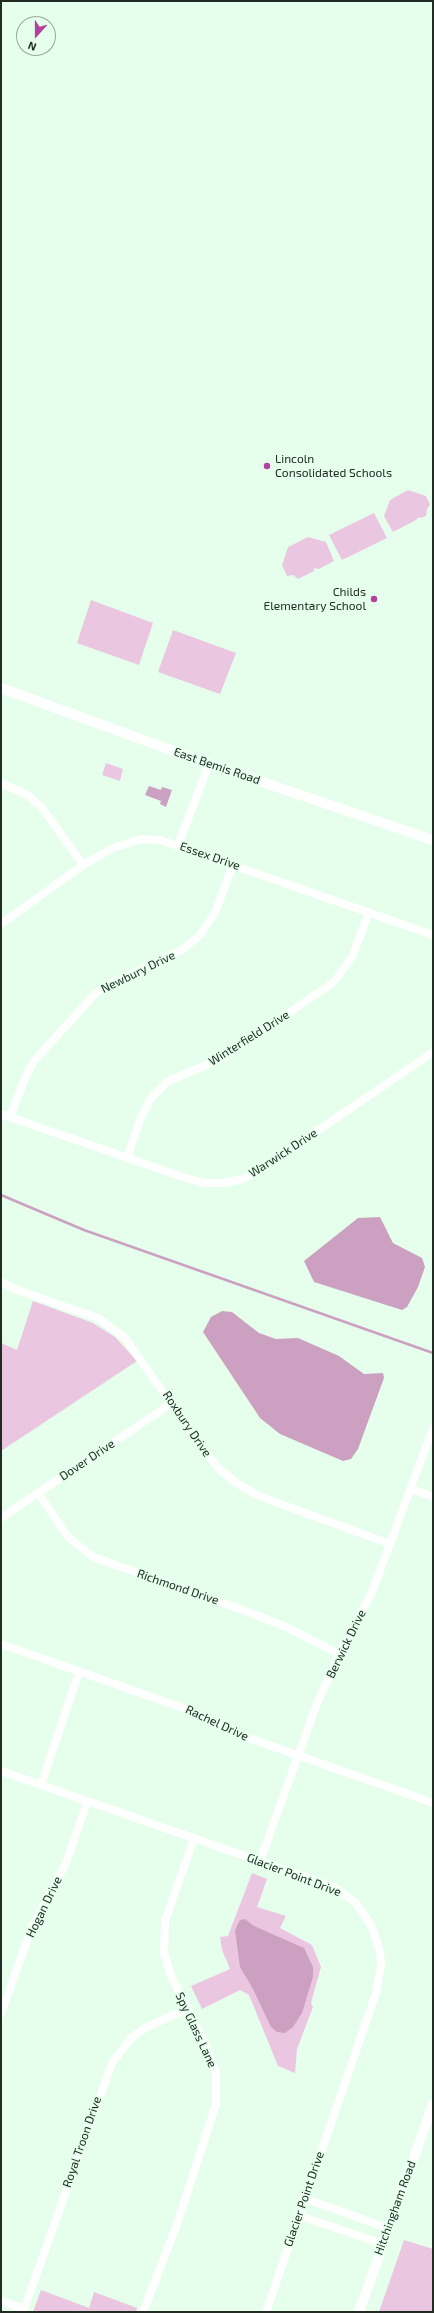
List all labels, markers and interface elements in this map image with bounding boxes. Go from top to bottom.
north arrow [16,16,56,56]
text: N [26,39,38,54]
place label: Lincoln Consolidated Schools [275,452,392,480]
marker: Lincoln Consolidated Schools [262,461,272,471]
place label: Childs Elementary School [264,585,366,613]
marker: Childs Elementary School [369,594,379,604]
street label: East Bemis Road [172,744,262,788]
street label: Essex Drive [178,839,242,873]
street label: Newbury Drive [99,948,177,996]
street label: Winterfield Drive [206,1007,292,1069]
street label: Warwick Drive [246,1126,320,1180]
street label: Roxbury Drive [160,1388,214,1460]
street label: Dover Drive [57,1436,117,1484]
street label: Richmond Drive [135,1566,221,1608]
street label: Berwick Drive [323,1607,369,1681]
street label: Rachel Drive [183,1702,251,1744]
street label: Glacier Point Drive [245,1850,343,1900]
street label: Hogan Drive [23,1874,65,1940]
street label: Spy Glass Lane [172,1990,220,2070]
street label: Royal Troon Drive [60,2095,104,2189]
street label: Glacier Point Drive [281,2149,327,2249]
street label: Hitchingham Road [371,2159,419,2257]

